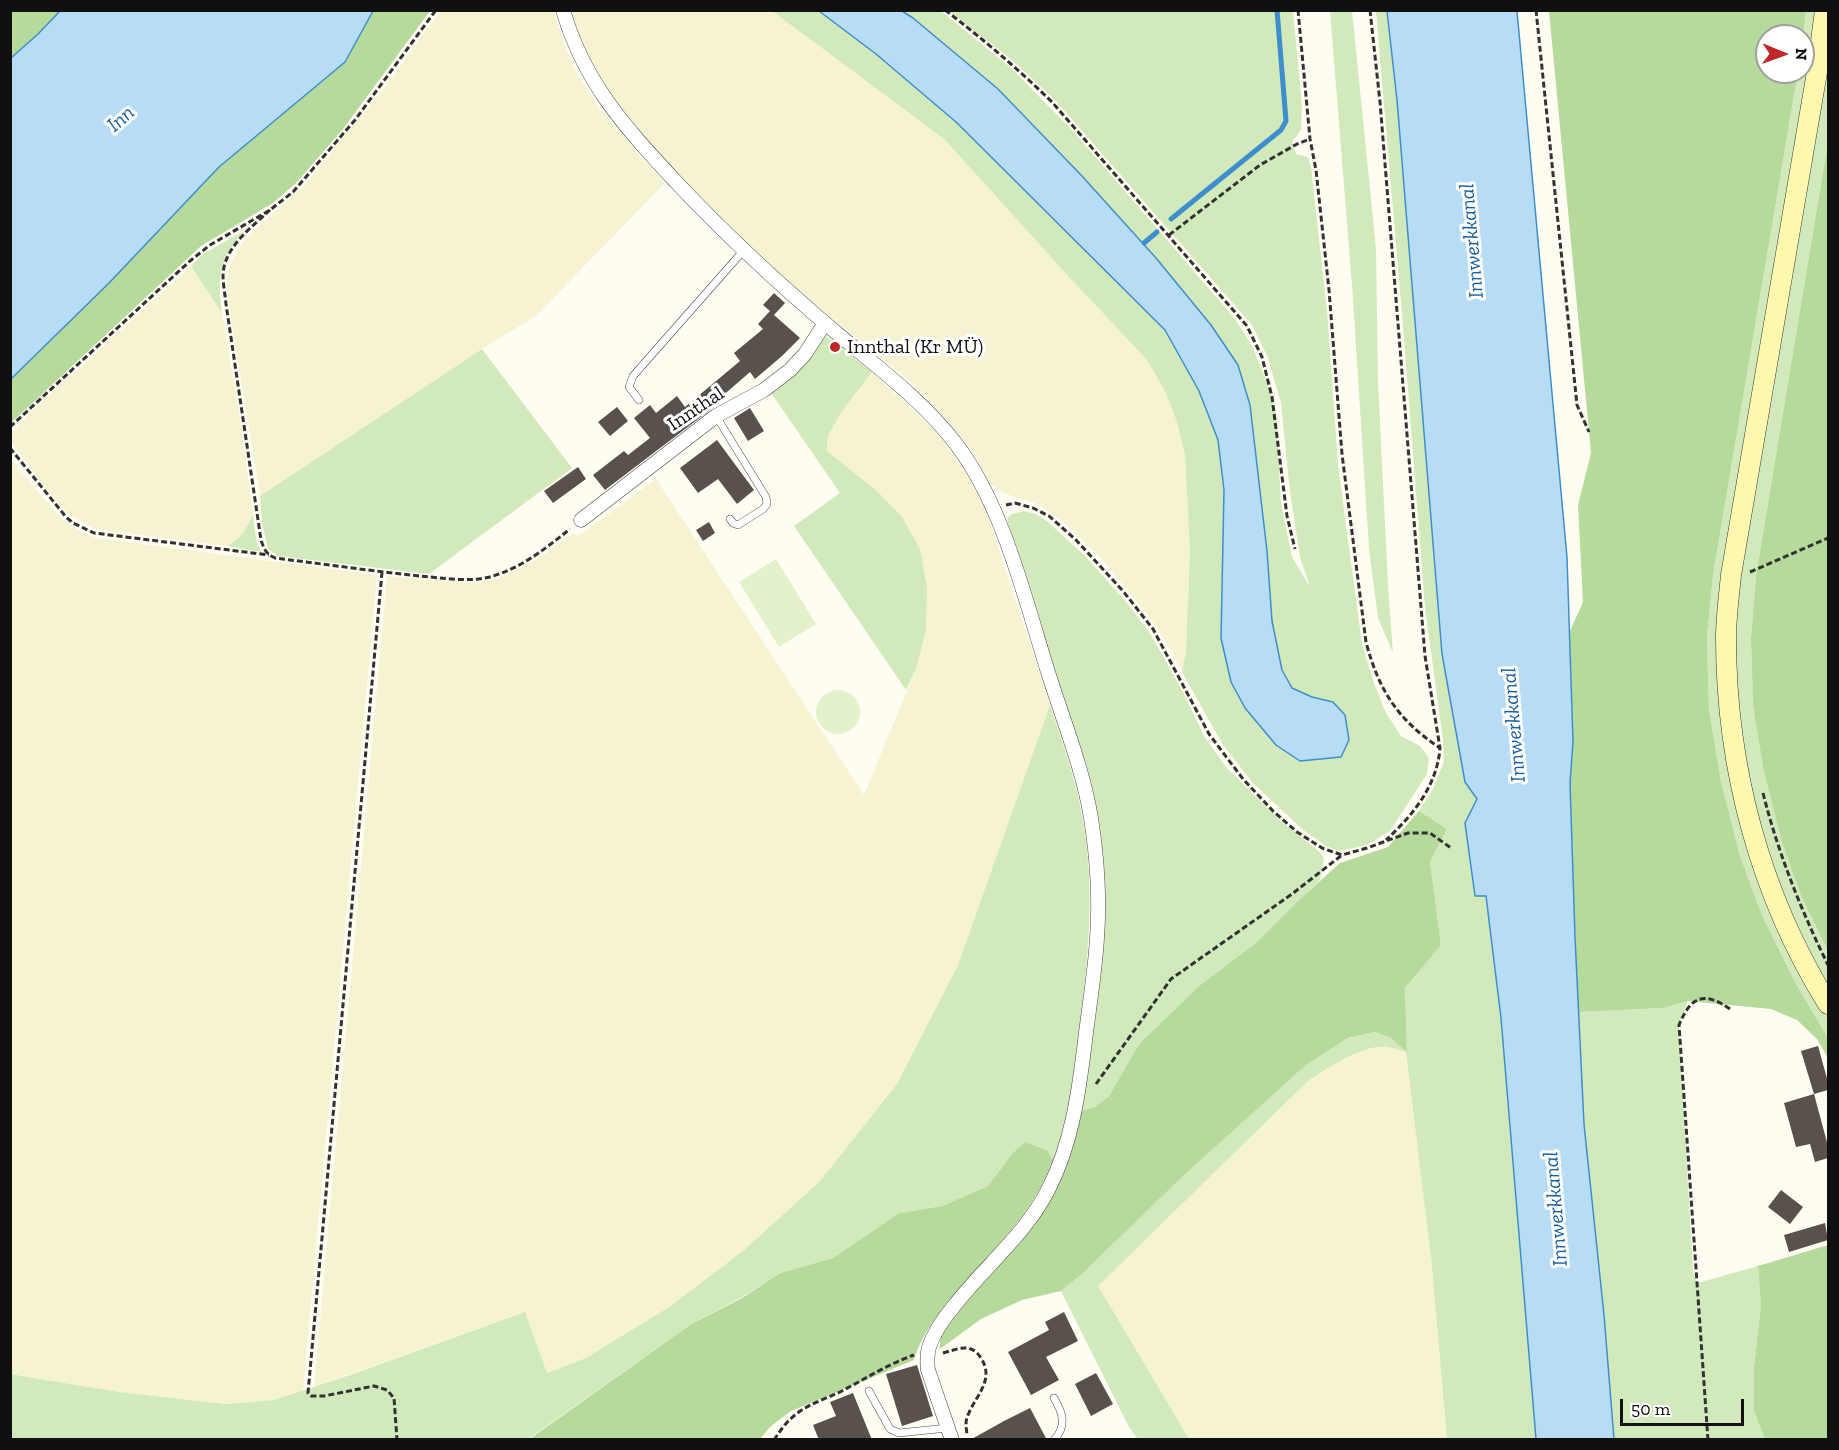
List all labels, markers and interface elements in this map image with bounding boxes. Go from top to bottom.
north arrow [1755,24,1815,84]
text: N [1792,48,1811,61]
water label: Inn [102,100,140,138]
water label: Innwerkkanal [1454,183,1490,299]
place label: Innthal (Kr MÜ) [847,335,983,359]
marker: Innthal (Kr MÜ) [828,340,842,354]
street label: Innthal [663,381,729,437]
water label: Innwerkkanal [1496,667,1532,783]
water label: Innwerkkanal [1538,1151,1574,1267]
scale bar [1623,1387,1748,1425]
text: 50 m [1631,1398,1670,1420]

